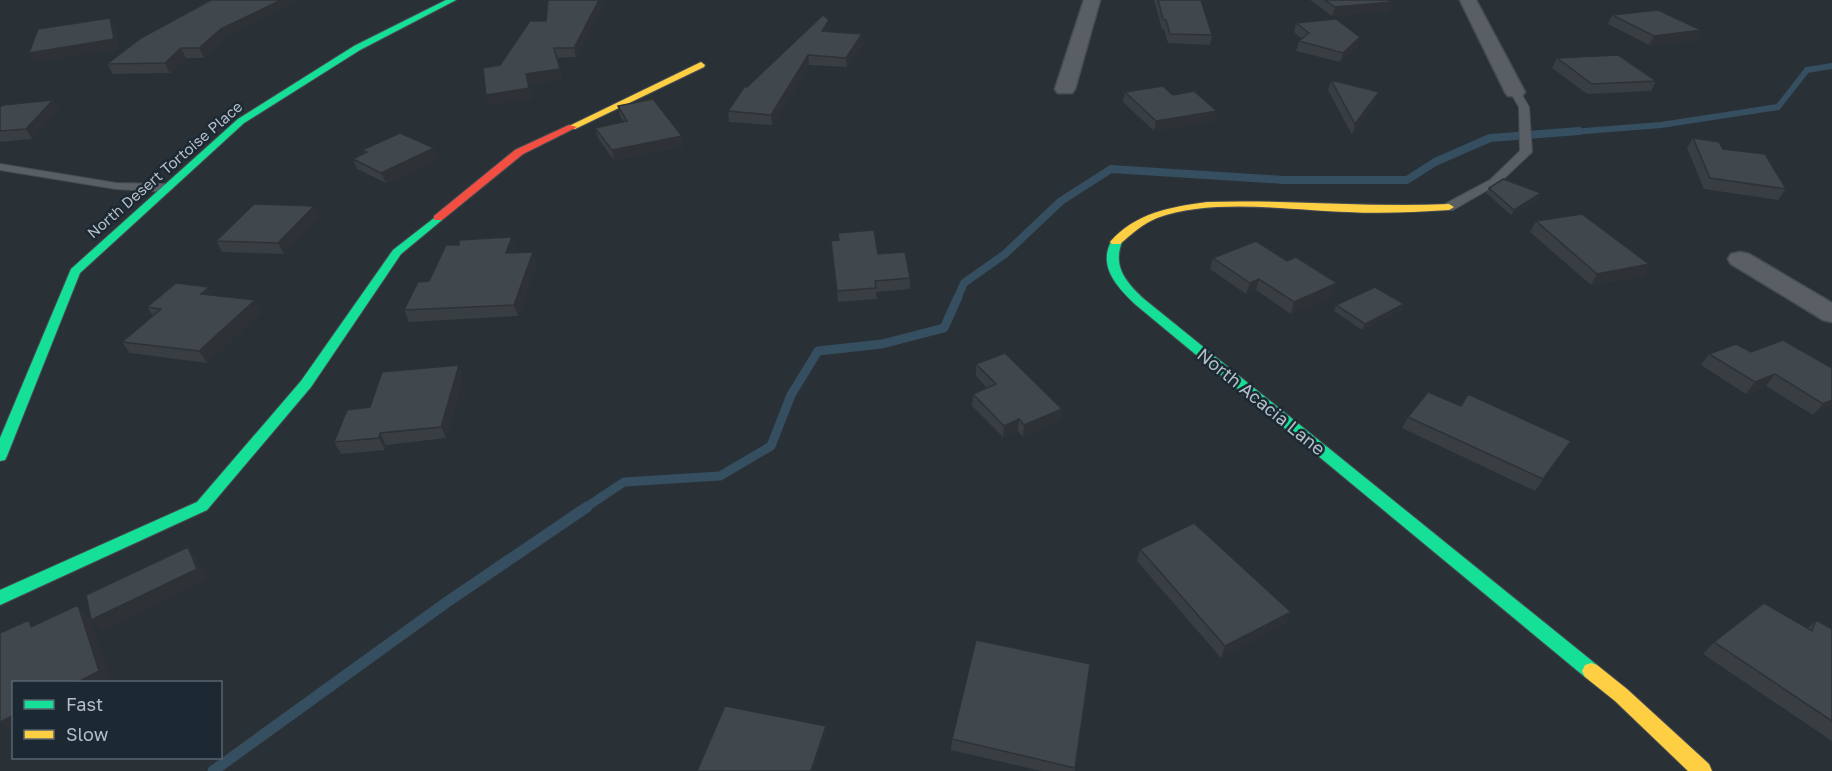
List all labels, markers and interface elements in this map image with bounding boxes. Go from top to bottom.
street label: North Desert Tortoise Place [83,97,246,242]
street label: North Acacia Lane [1193,343,1330,459]
legend [12,681,222,759]
text: Fast [66,693,103,715]
text: Slow [66,723,109,745]

